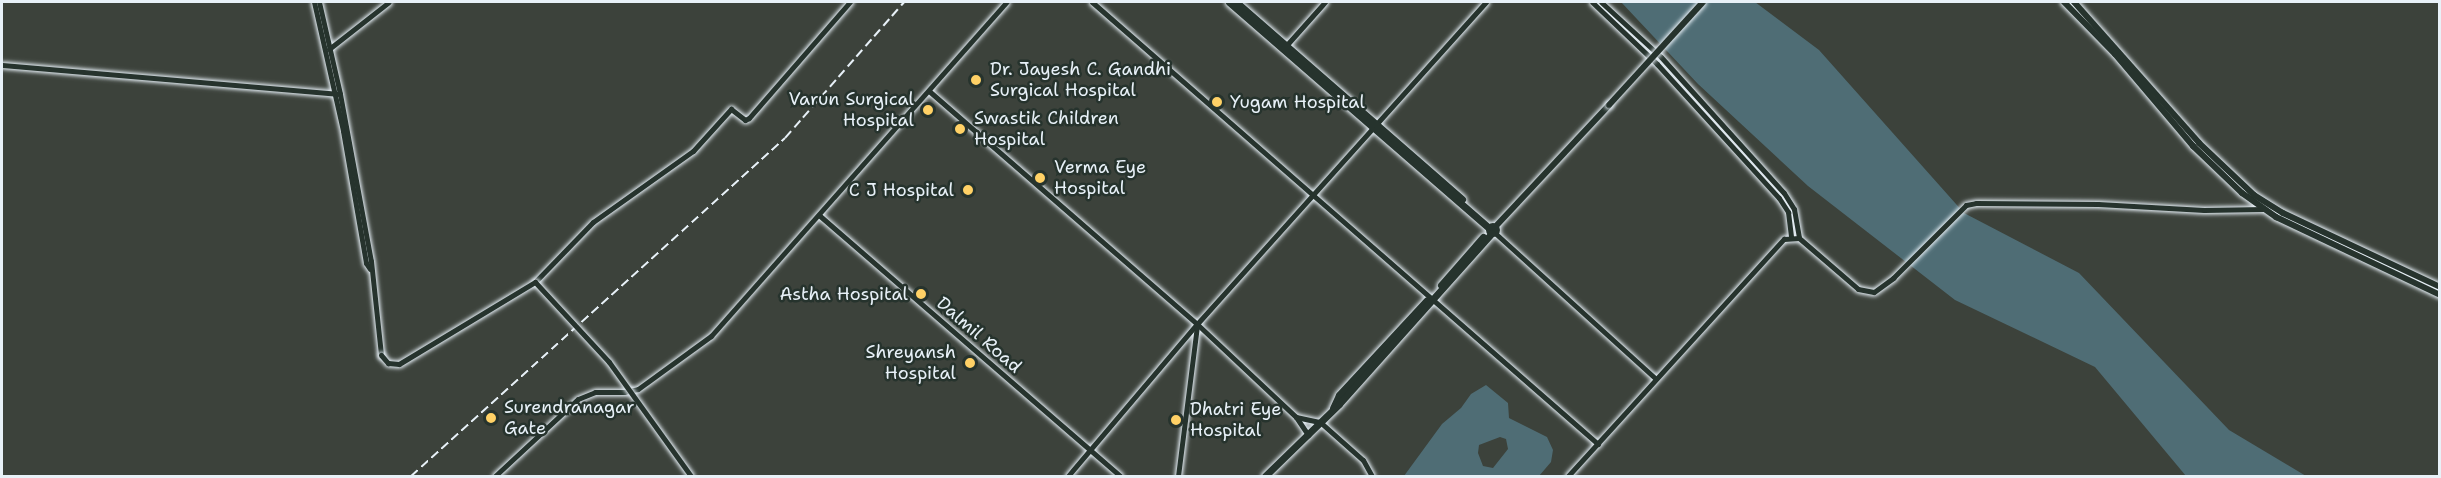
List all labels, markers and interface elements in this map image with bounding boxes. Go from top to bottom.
place label: Dr. Jayesh C. Gandhi Surgical Hospital [990,59,1171,101]
marker: Dr. Jayesh C. Gandhi Surgical Hospital [967,71,985,89]
place label: Varun Surgical Hospital [788,89,914,132]
place label: Yugam Hospital [1230,91,1365,113]
marker: Yugam Hospital [1208,93,1226,111]
marker: Varun Surgical Hospital [919,101,937,119]
place label: Swastik Children Hospital [974,108,1119,150]
marker: Swastik Children Hospital [951,120,969,138]
place label: Verma Eye Hospital [1054,157,1146,200]
marker: Verma Eye Hospital [1031,169,1049,187]
place label: C J Hospital [849,179,954,201]
marker: C J Hospital [959,181,977,199]
place label: Astha Hospital [779,283,908,305]
marker: Astha Hospital [912,285,930,303]
street label: Dalmil Road [932,292,1026,378]
place label: Shreyansh Hospital [865,342,956,385]
marker: Shreyansh Hospital [961,354,979,372]
place label: Surendranagar Gate [504,397,634,440]
place label: Dhatri Eye Hospital [1190,399,1282,442]
marker: Surendranagar Gate [482,409,500,427]
marker: Dhatri Eye Hospital [1167,411,1185,429]

